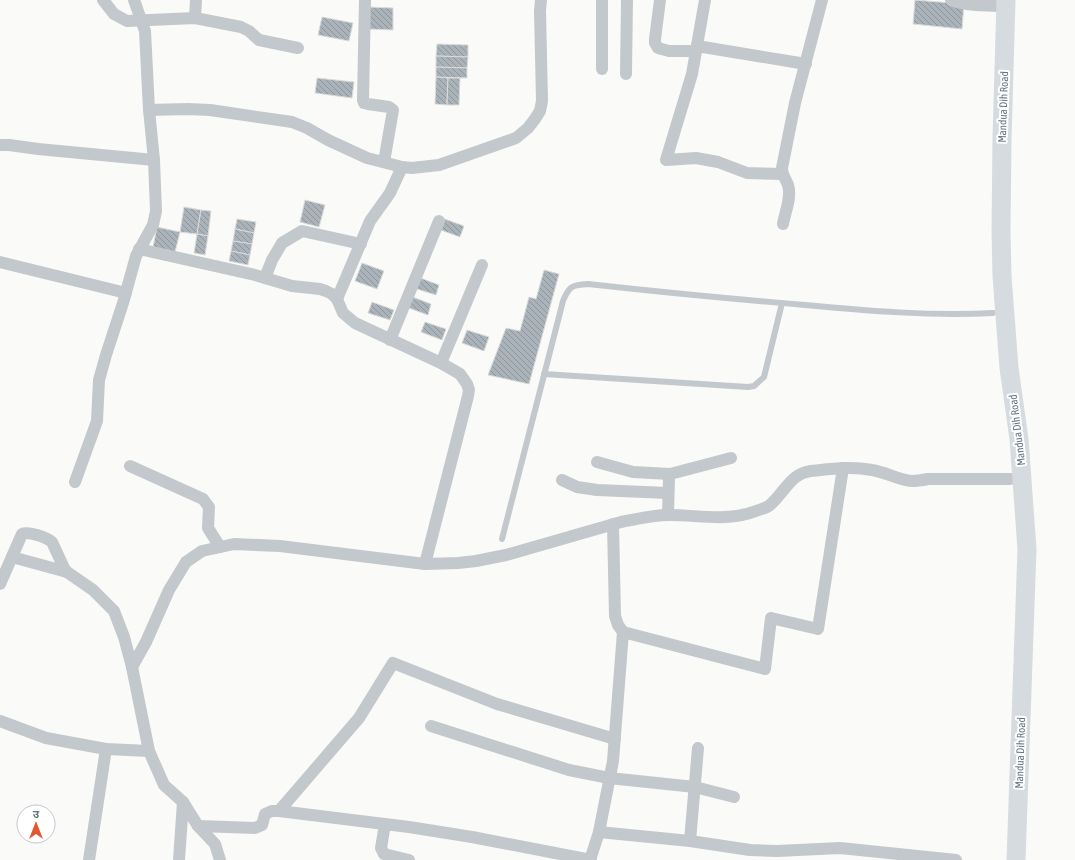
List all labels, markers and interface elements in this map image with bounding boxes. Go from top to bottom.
street label: Mandua Dih Road [996,71,1010,143]
street label: Mandua Dih Road [1007,394,1027,466]
street label: Mandua Dih Road [1013,717,1027,789]
north arrow [16,804,56,844]
text: उ [33,808,40,820]

